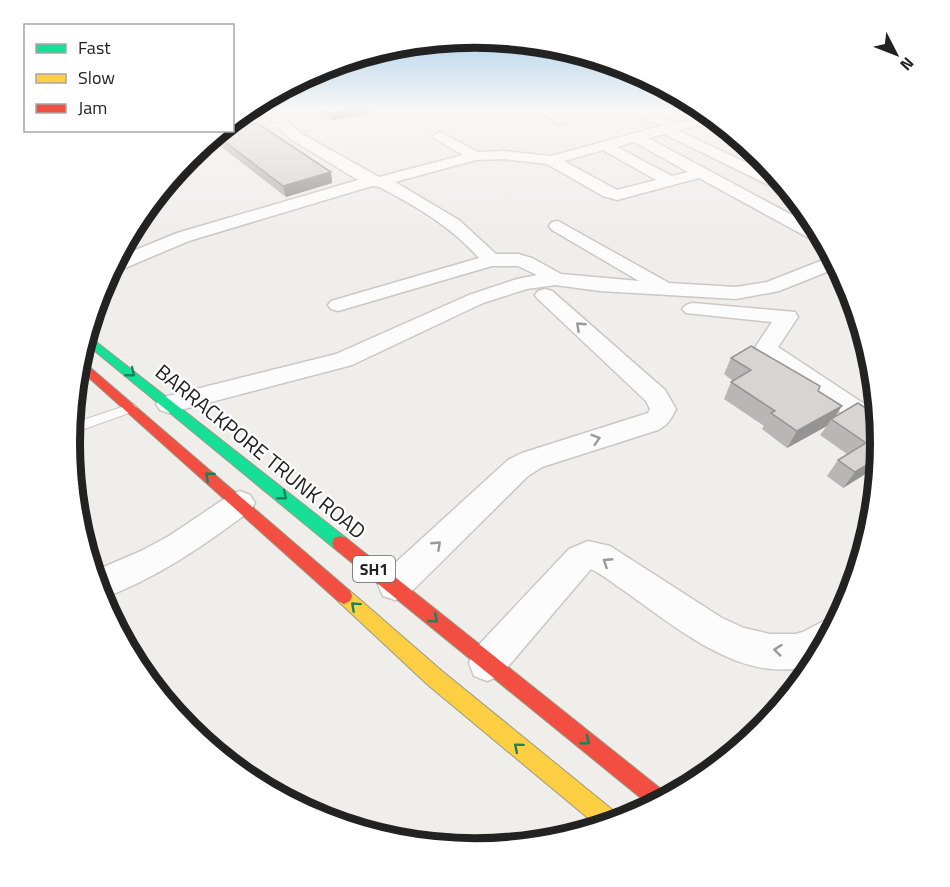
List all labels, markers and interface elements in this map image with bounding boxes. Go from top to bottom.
legend [24,24,234,132]
north arrow [866,24,926,84]
text: Fast [78,34,111,61]
text: N [895,52,920,76]
text: Slow [78,64,115,91]
text: Jam [78,94,107,121]
one-way arrow [576,322,586,333]
street label: BARRACKPORE TRUNK ROAD [149,356,373,546]
one-way arrow [124,366,135,377]
one-way arrow [590,434,601,446]
one-way arrow [205,472,216,483]
one-way arrow [276,488,287,499]
one-way arrow [430,541,441,552]
road number: SH1 [353,556,395,582]
one-way arrow [603,557,613,569]
one-way arrow [351,602,362,613]
one-way arrow [427,611,438,622]
one-way arrow [773,645,782,657]
one-way arrow [579,734,590,745]
one-way arrow [514,743,525,754]

